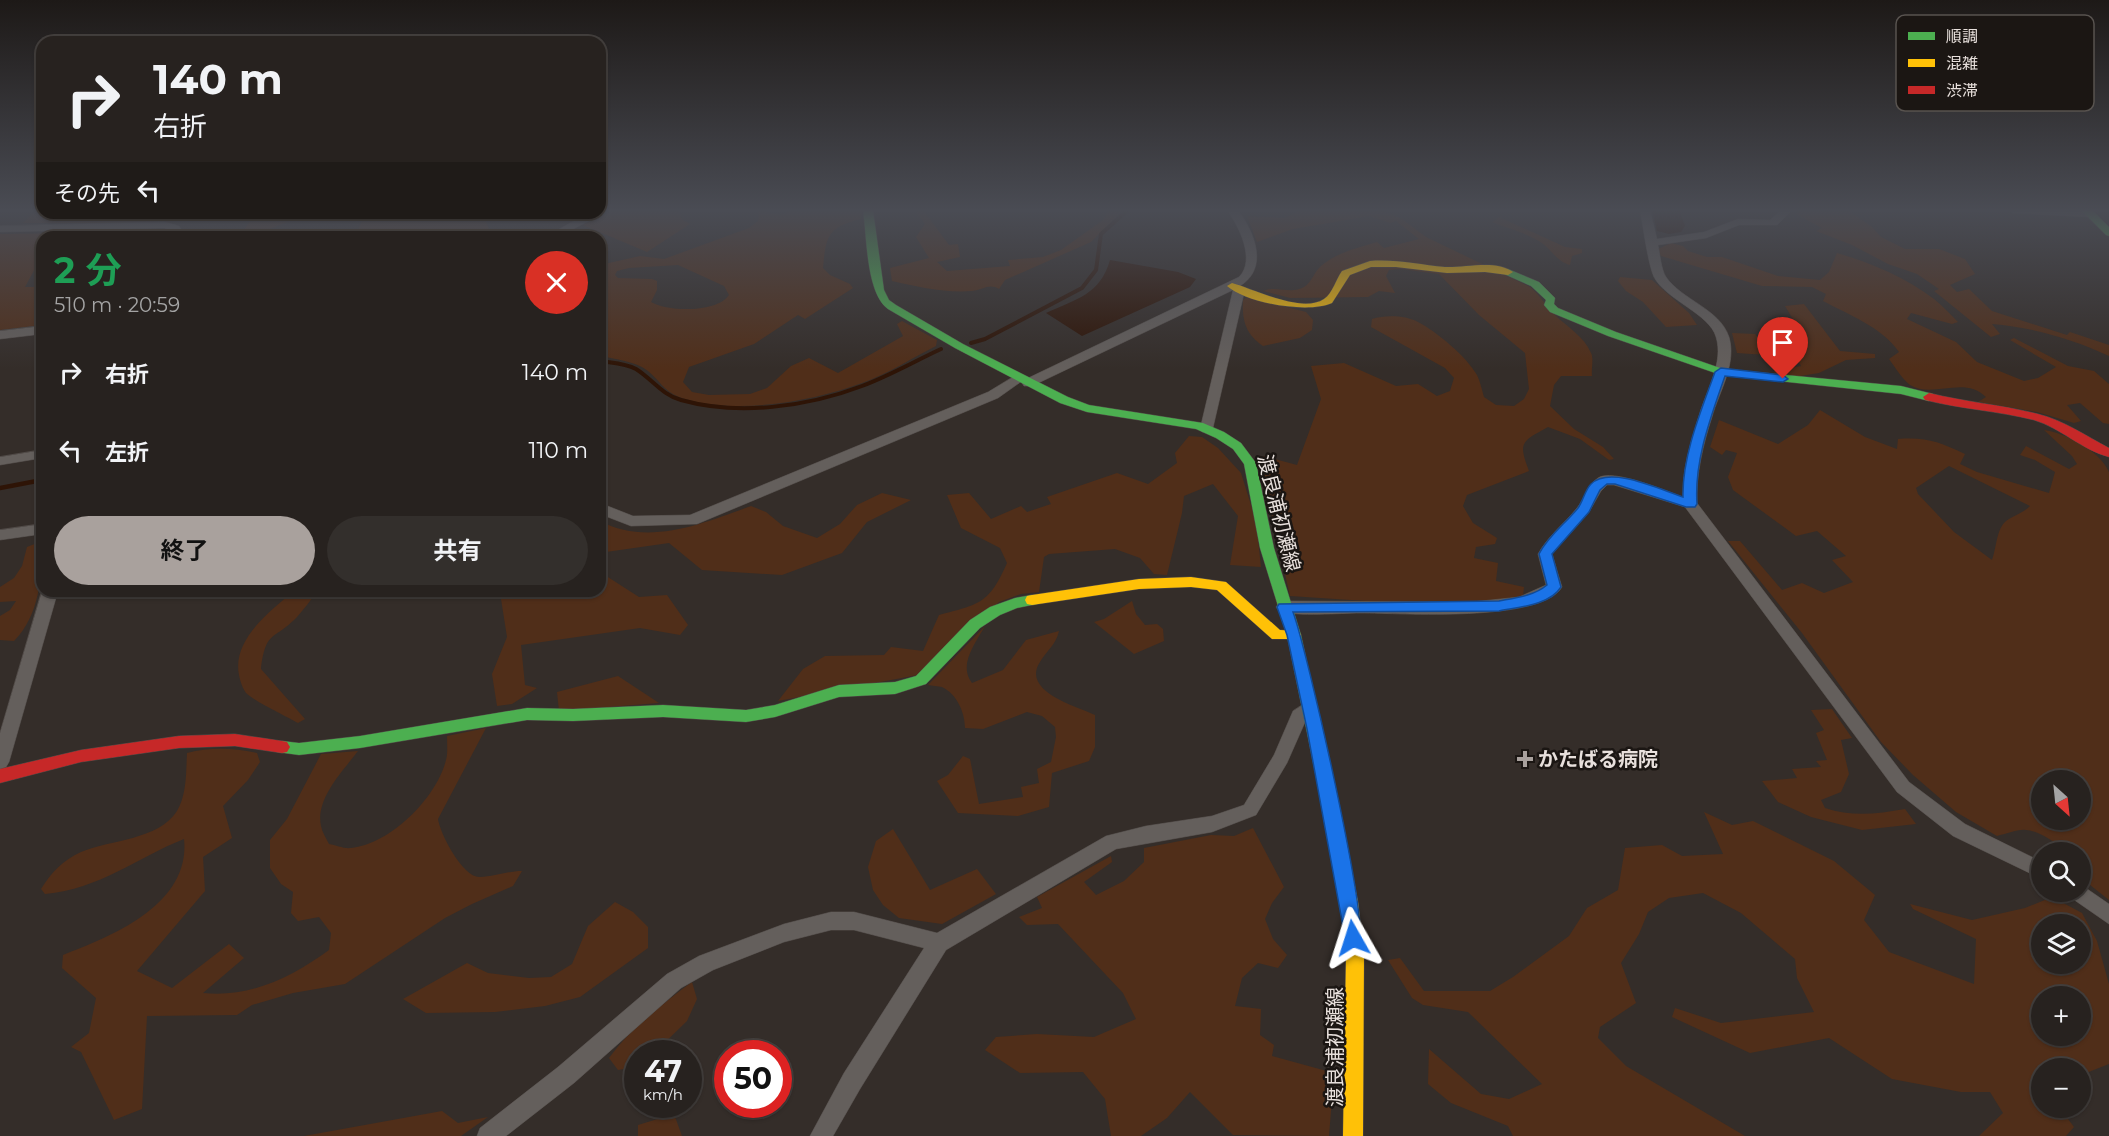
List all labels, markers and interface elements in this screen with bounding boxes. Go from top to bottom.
legend [1896,15,2094,111]
text: 順調 [1946,27,1978,46]
text: 140 m [153,53,283,105]
text: 混雑 [1946,54,1978,73]
icon: right [54,60,132,138]
text: 渋滞 [1946,81,1978,100]
text: 右折 [153,110,207,143]
icon: left [132,174,165,207]
text: その先 [54,180,120,207]
text: 2 分 [54,248,121,292]
button: close [525,251,588,314]
text: 510 m · 20:59 [54,293,180,317]
pin [1757,317,1808,379]
icon: arrive [1766,326,1799,359]
icon: right [54,356,87,389]
text: 140 m [522,359,588,386]
text: 右折 [105,361,149,388]
icon: left [54,434,87,467]
text: 110 m [528,437,588,464]
text: 左折 [105,439,149,466]
street label: 渡良浦初瀬線 [1253,452,1305,574]
button: 終了 [54,516,315,585]
button: 共有 [327,516,588,585]
place label: かたばる病院 [1538,747,1658,771]
marker: かたばる病院 [1516,750,1534,768]
north arrow [2031,770,2091,830]
map controls [2031,770,2091,1118]
button: search [2031,842,2091,902]
position arrow [1321,906,1385,970]
button: layers [2031,914,2091,974]
button: + [2031,986,2091,1046]
street label: 渡良浦初瀬線 [1323,987,1347,1107]
speed limit sign: 50 [714,1040,792,1118]
text: 47 [644,1053,682,1090]
button: − [2031,1058,2091,1118]
text: km/h [643,1085,683,1104]

